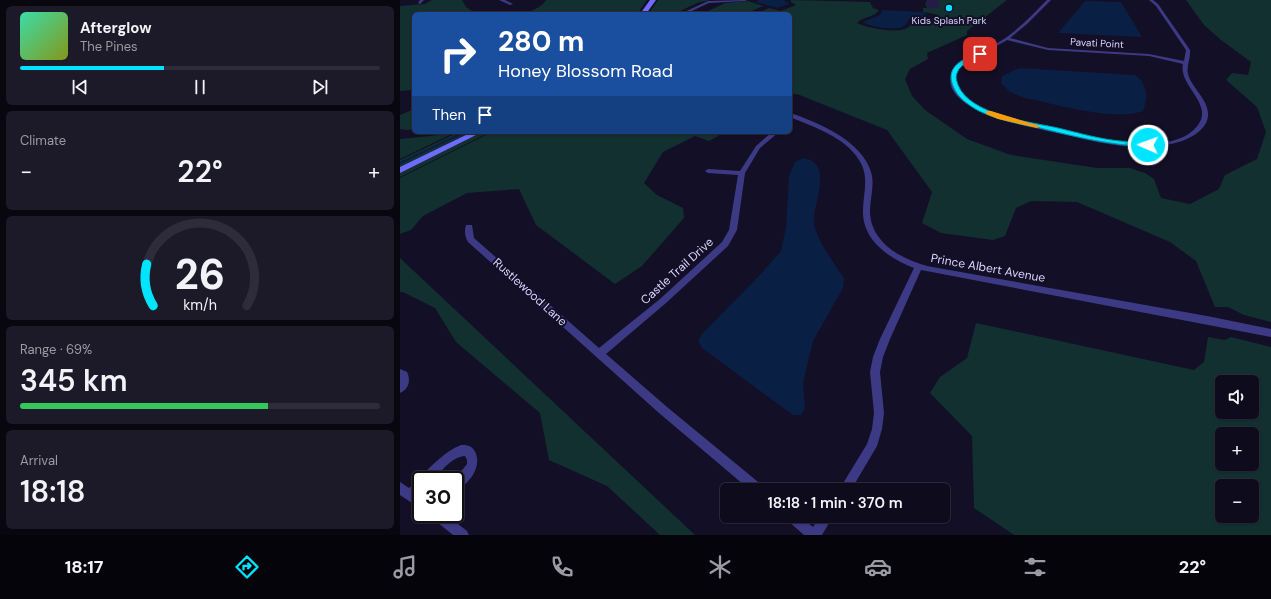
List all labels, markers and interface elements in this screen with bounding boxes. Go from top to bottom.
marker: Kids Splash Park [944,3,954,13]
place label: Kids Splash Park [911,14,987,27]
text: Afterglow [80,18,152,38]
text: 280 m [498,23,584,60]
icon: right [432,28,484,80]
street label: Pavati Point [1070,35,1124,51]
pin [963,37,997,71]
text: The Pines [80,38,138,55]
icon: arrive [969,43,991,65]
text: Honey Blossom Road [498,59,673,83]
icon: previous [69,76,91,98]
icon: pause [189,76,211,98]
icon: next [309,76,331,98]
icon: arrive [474,104,496,126]
text: Then [432,105,466,125]
position arrow [1127,124,1169,166]
text: Climate [20,132,66,149]
text: 22° [177,152,223,191]
text: − [20,157,32,186]
text: + [368,157,380,186]
street label: Castle Trail Drive [637,234,717,308]
text: 26 [175,247,225,301]
street label: Prince Albert Avenue [929,250,1047,286]
street label: Rustlewood Lane [490,255,570,330]
text: km/h [183,295,217,313]
text: Range · 69% [20,341,92,358]
text: 345 km [20,361,127,400]
map controls [1215,375,1259,523]
button: sound [1215,375,1259,419]
button: + [1215,427,1259,471]
text: Arrival [20,452,58,469]
speed limit sign: 30 [412,471,464,523]
text: 18:18 [20,472,86,511]
button: − [1215,479,1259,523]
text: 18:18 · 1 min · 370 m [767,493,903,513]
icon: directions [233,553,261,581]
icon: music [391,553,419,581]
icon: phone [548,553,576,581]
icon: climate [706,553,734,581]
icon: car [864,553,892,581]
icon: filters [1021,553,1049,581]
text: 18:17 [65,555,104,579]
text: 22° [1179,555,1206,579]

